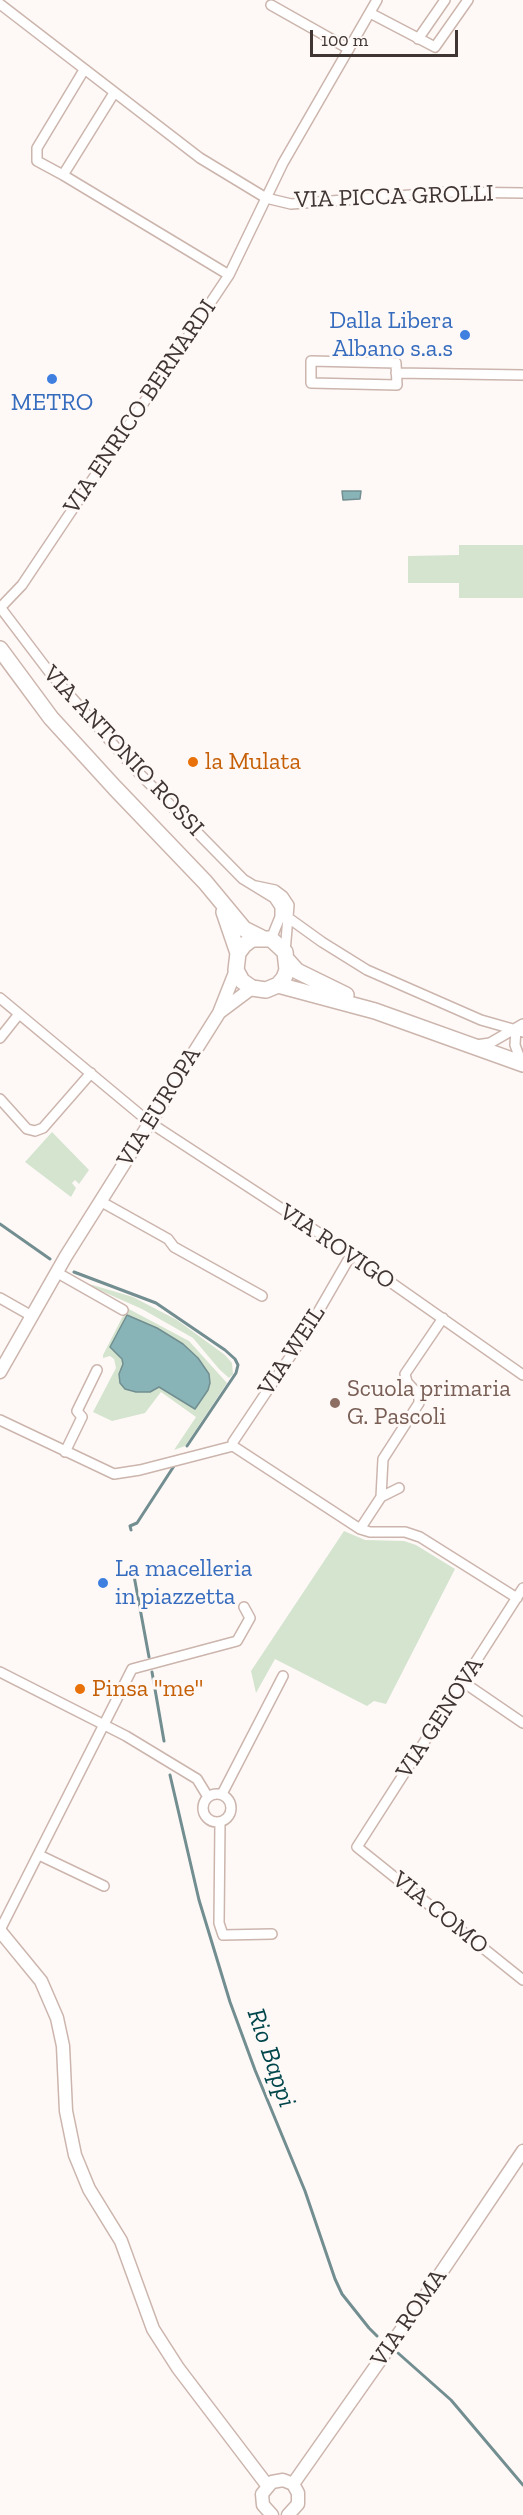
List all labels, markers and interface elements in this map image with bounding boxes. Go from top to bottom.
scale bar [313,18,462,56]
text: 100 m [321,29,368,51]
street label: VIA PICCA GROLLI [294,179,494,215]
street label: VIA ENRICO BERNARDI [58,294,222,520]
place label: Dalla Libera Albano s.a.s [329,307,453,363]
marker: Dalla Libera Albano s.a.s [458,328,472,342]
marker: METRO [45,372,59,386]
place label: METRO [11,389,93,417]
street label: VIA ANTONIO ROSSI [36,660,210,842]
place label: la Mulata [205,748,301,776]
marker: la Mulata [186,755,200,769]
street label: VIA EUROPA [111,1042,207,1172]
street label: VIA ROVIGO [274,1198,400,1296]
street label: VIA WEIL [252,1301,332,1401]
place label: Scuola primaria G. Pascoli [347,1375,511,1431]
marker: Scuola primaria G. Pascoli [328,1396,342,1410]
place label: La macelleria in piazzetta [115,1555,252,1611]
marker: La macelleria in piazzetta [96,1576,110,1590]
street label: VIA GENOVA [390,1652,490,1784]
place label: Pinsa "me" [92,1675,203,1703]
marker: Pinsa "me" [73,1682,87,1696]
street label: VIA COMO [386,1866,494,1960]
water label: Rio Bappi [240,2004,302,2112]
street label: VIA ROMA [365,2264,453,2372]

